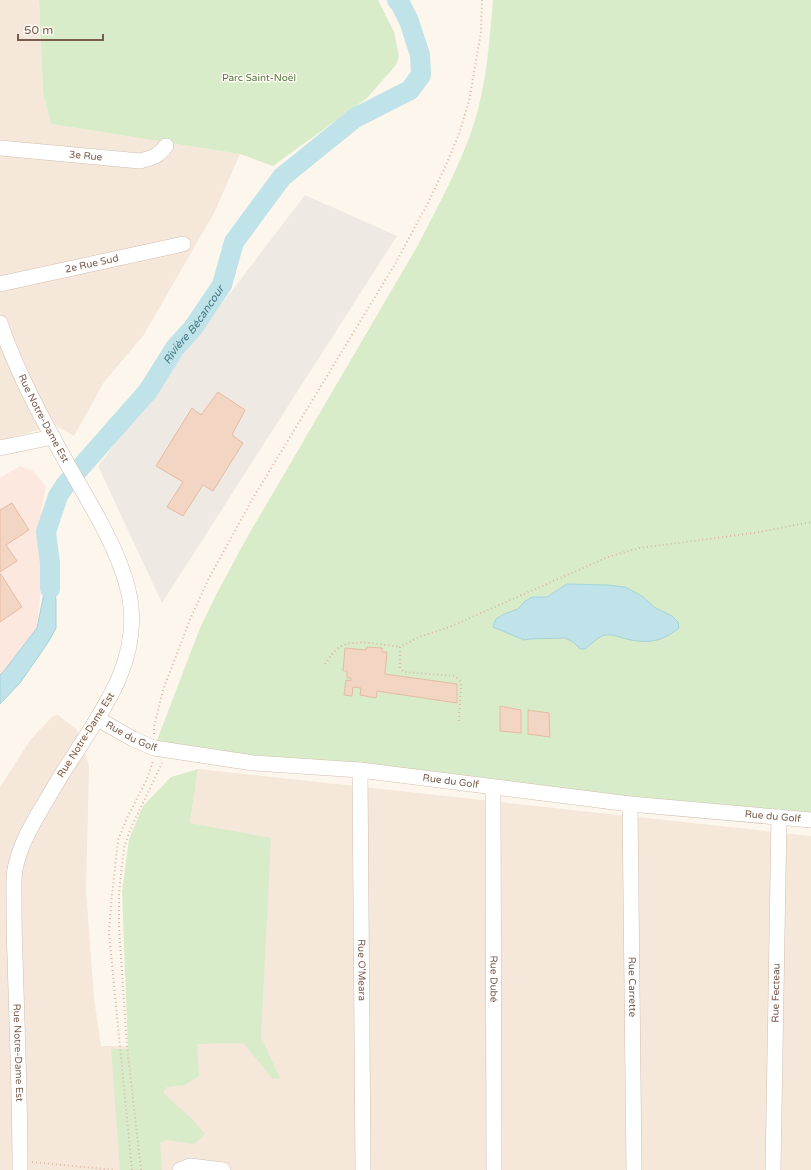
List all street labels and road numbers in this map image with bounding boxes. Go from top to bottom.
street label: 3e Rue [68,148,103,164]
street label: 2e Rue Sud [64,252,120,276]
street label: Rue Notre-Dame Est [15,372,71,465]
street label: Rue Notre-Dame Est [55,690,117,780]
street label: Rue du Golf [103,719,158,754]
street label: Rue du Golf [422,772,480,791]
street label: Rue du Golf [744,808,802,825]
street label: Rue O'Meara [355,939,368,1001]
street label: Rue Dubé [487,955,500,1003]
street label: Rue Carrette [626,957,638,1018]
street label: Rue Fecteau [770,963,783,1023]
street label: Rue Notre-Dame Est [10,1003,25,1102]

